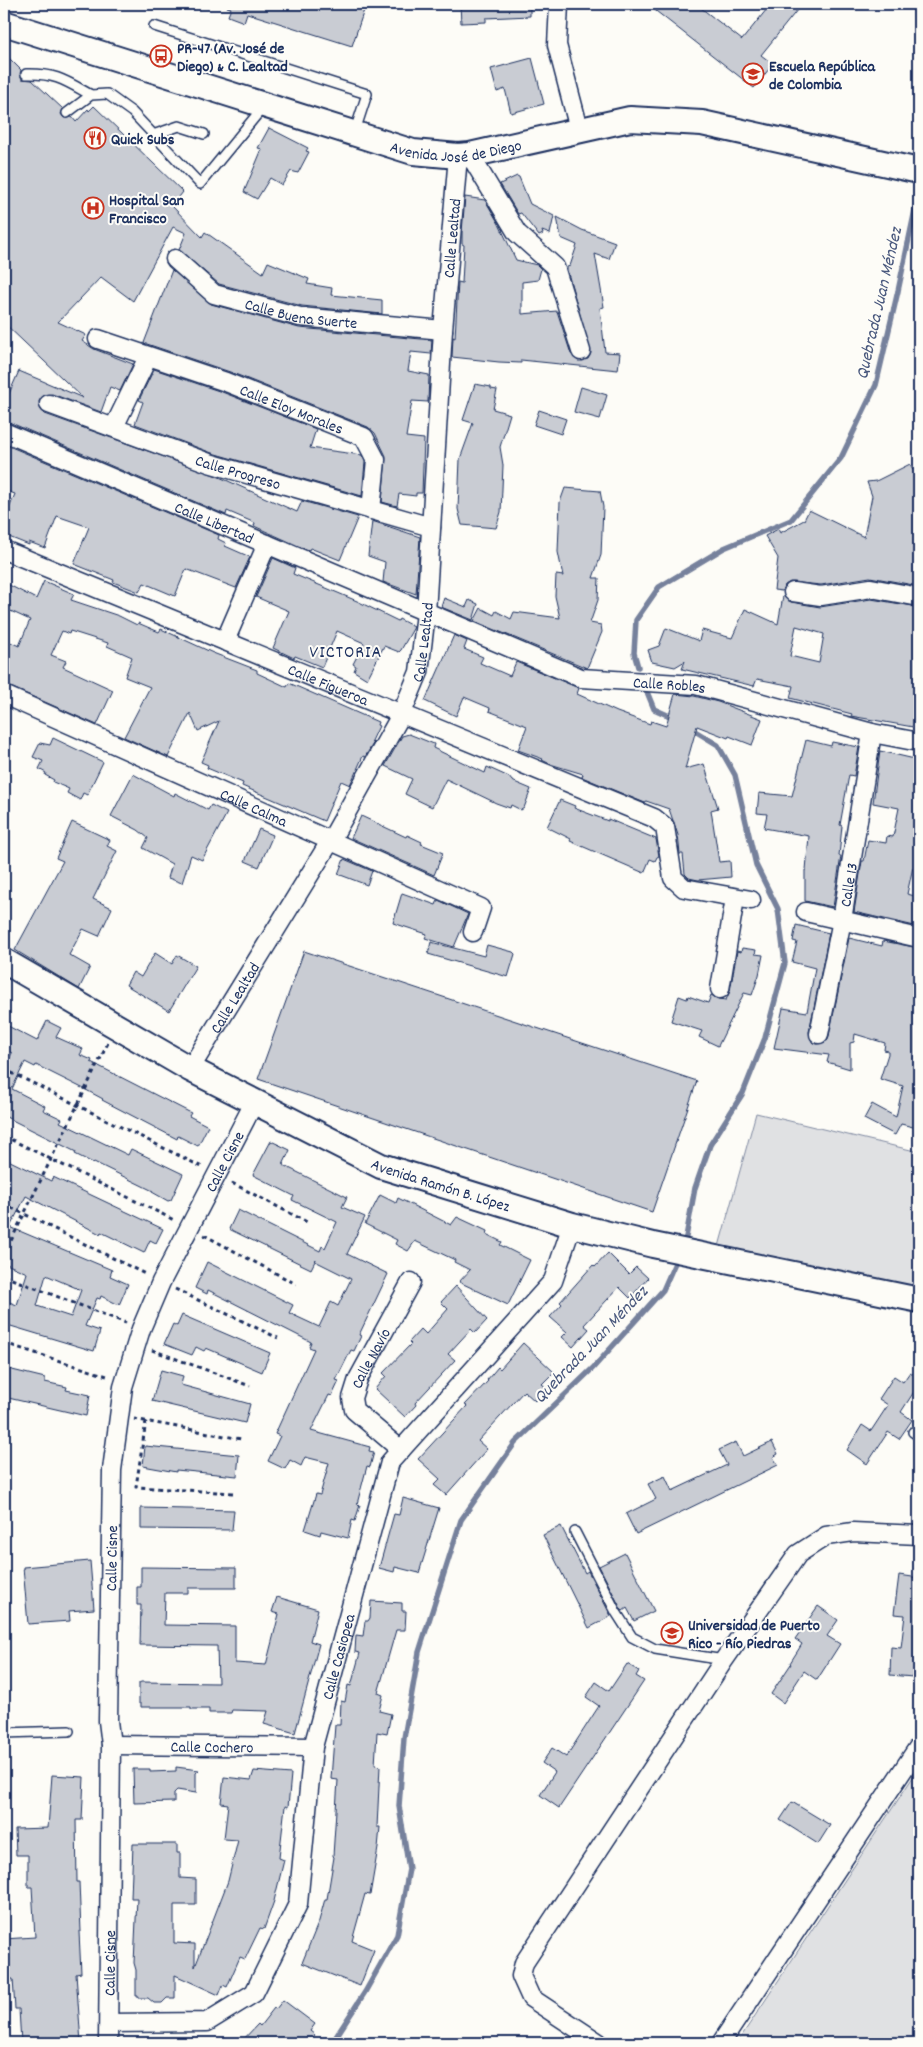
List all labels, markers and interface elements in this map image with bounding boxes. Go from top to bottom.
place label: PR-47 (Av. José de Diego) & C. Lealtad [177,38,288,79]
bus stop icon: PR-47 (Av. José de Diego) & C. Lealtad [149,44,173,68]
place label: Escuela República de Colombia [769,56,877,97]
school or university icon: Escuela República de Colombia [741,62,765,86]
restaurant icon: Quick Subs [83,126,107,150]
place label: Quick Subs [111,129,175,152]
street label: Avenida José de Diego [387,135,524,170]
place label: Hospital San Francisco [109,190,184,231]
hospital icon: Hospital San Francisco [81,196,105,220]
street label: Calle Lealtad [439,198,468,279]
water label: Quebrada Juan Méndez [851,224,910,382]
street label: Calle Buena Suerte [242,294,358,336]
street label: Calle Eloy Morales [236,380,346,442]
street label: Calle Progreso [191,450,283,497]
street label: Calle Libertad [170,497,257,551]
street label: Calle Lealtad [407,602,441,686]
district label: VICTORIA [310,641,382,666]
street label: Calle Figueroa [284,659,372,713]
street label: Calle Robles [632,672,708,701]
street label: Calle Calma [216,784,291,834]
street label: Calle 13 [835,861,865,909]
street label: Calle Lealtad [206,959,267,1039]
street label: Calle Cisne [201,1128,251,1197]
street label: Avenida Ramón B. López [366,1154,512,1219]
water label: Quebrada Juan Méndez [529,1280,655,1410]
street label: Calle Navío [347,1325,398,1392]
street label: Calle Cisne [101,1525,125,1591]
street label: Calle Casiopea [317,1611,363,1703]
place label: Universidad de Puerto Rico - Río Piedras [688,1615,820,1656]
school or university icon: Universidad de Puerto Rico - Río Piedras [660,1621,684,1645]
street label: Calle Cochero [171,1737,253,1760]
street label: Calle Cisne [99,1930,123,1996]

